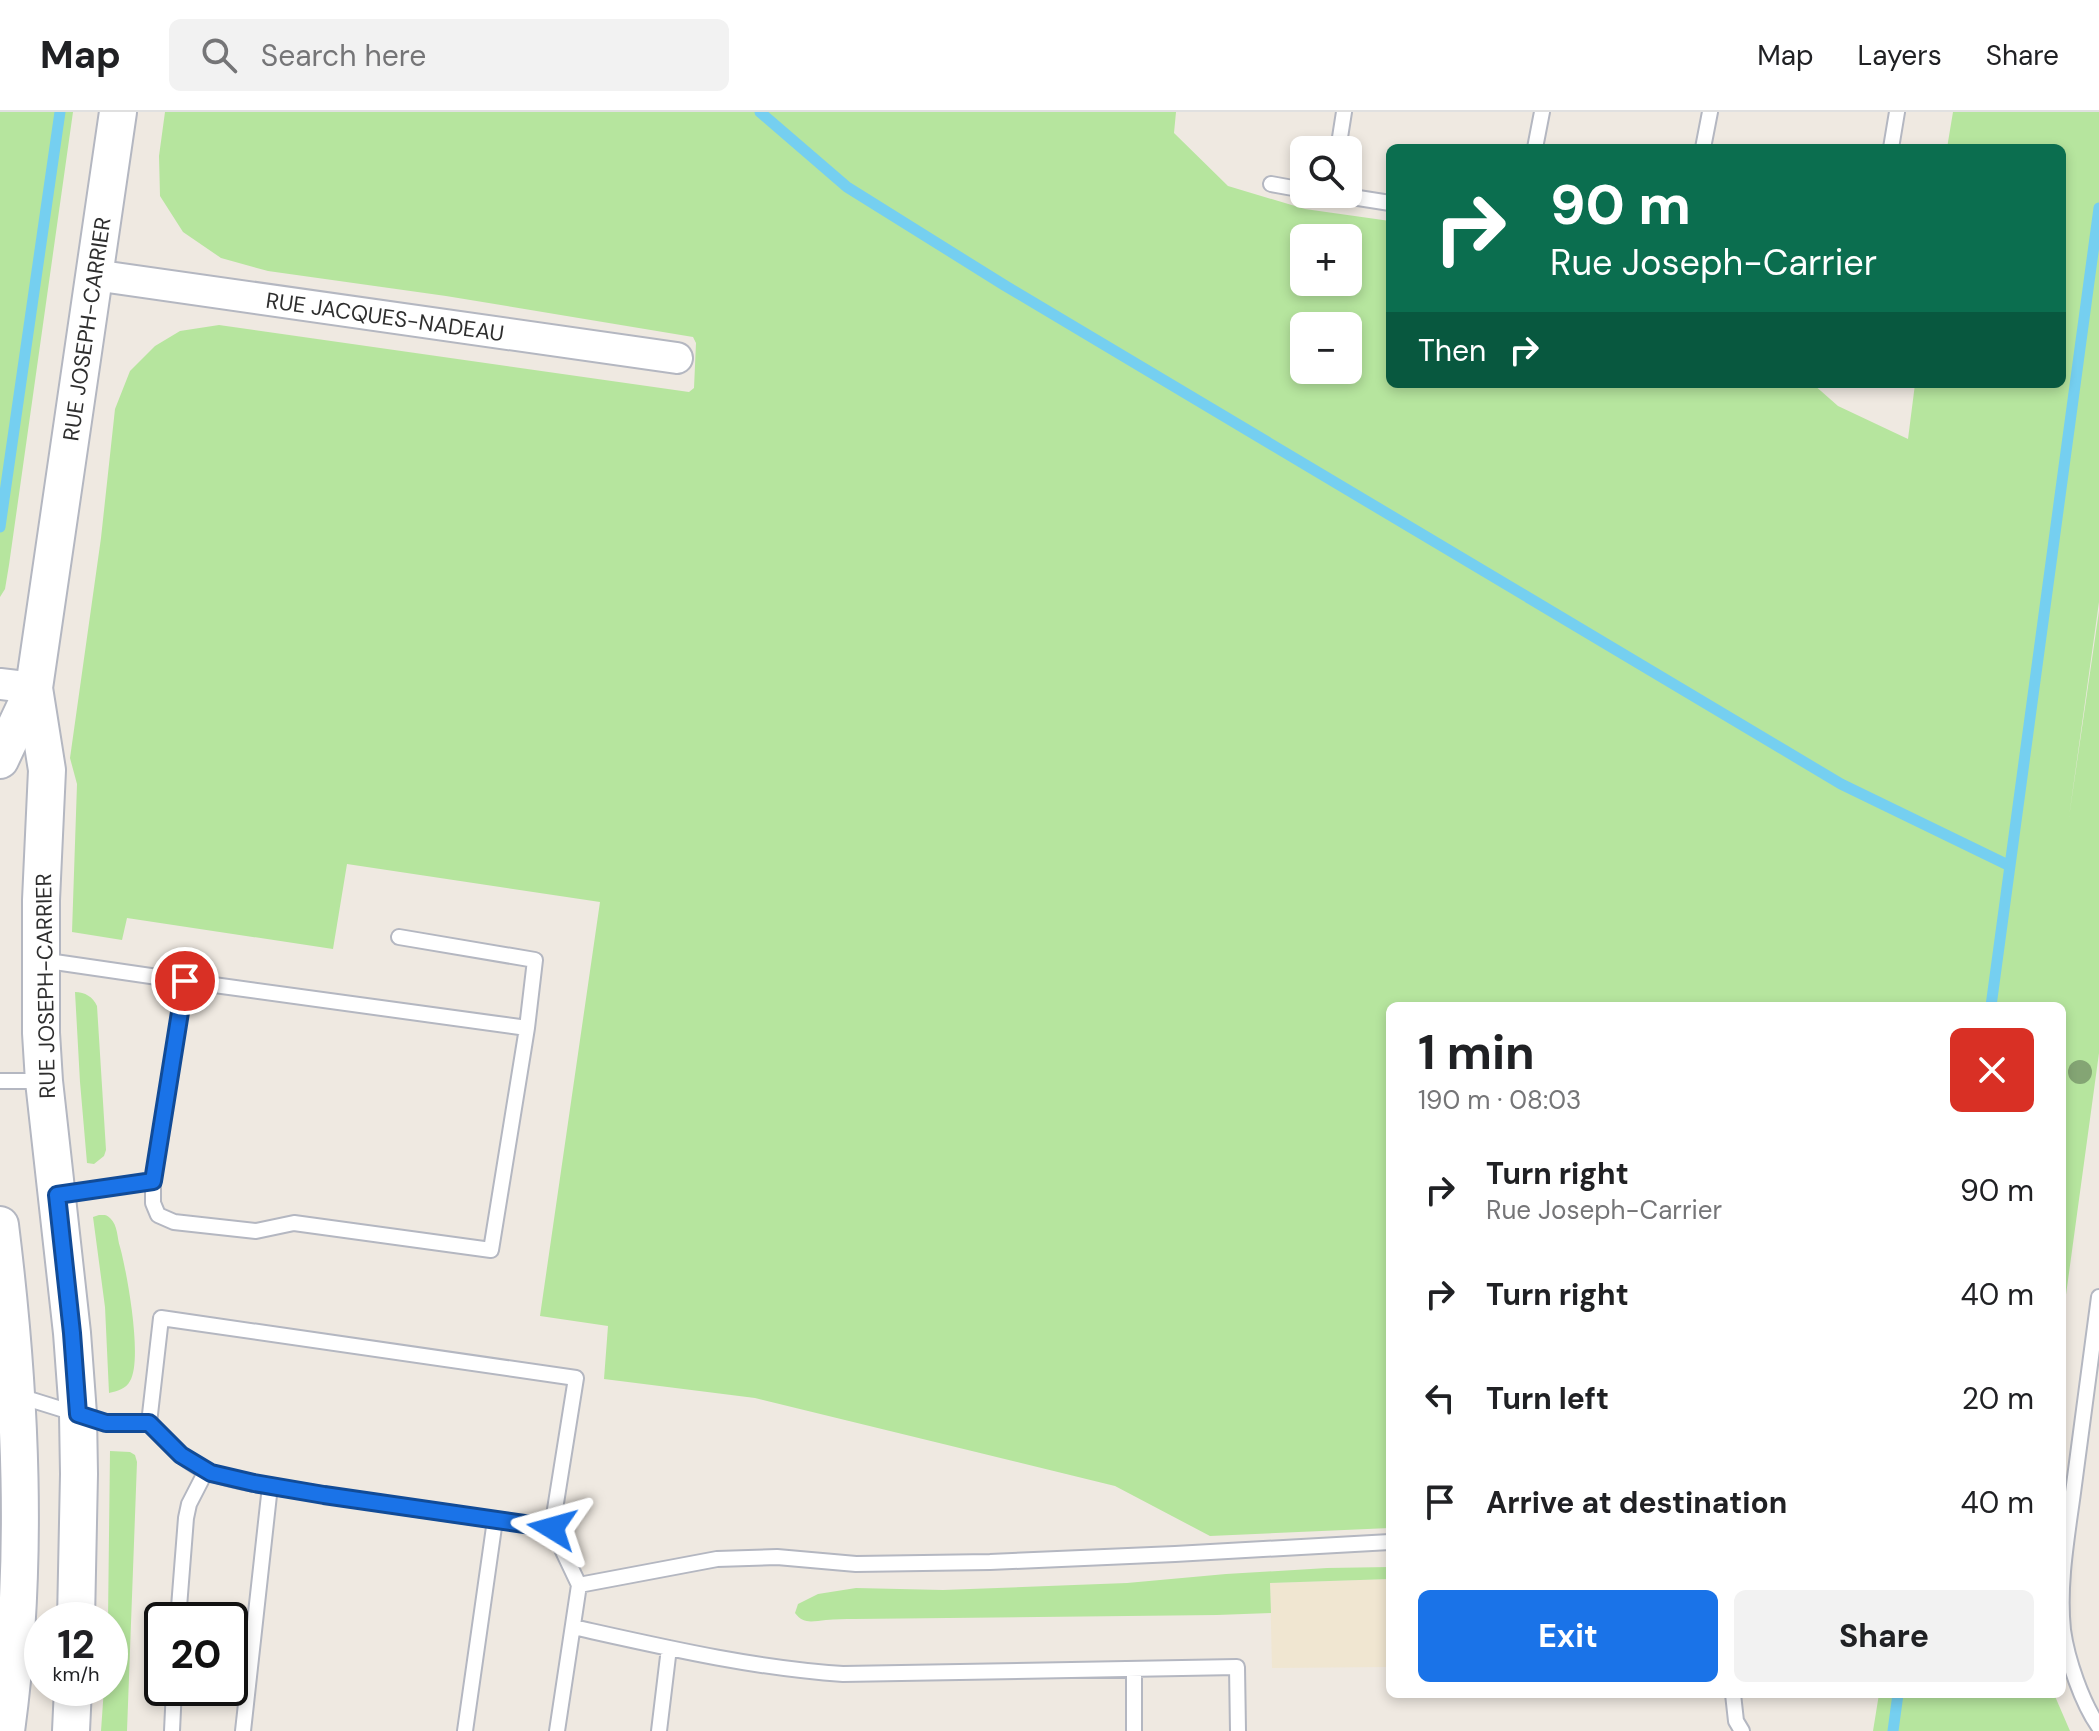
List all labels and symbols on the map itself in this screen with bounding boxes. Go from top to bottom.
street label: RUE JOSEPH-CARRIER [56,215,117,443]
street label: RUE JACQUES-NADEAU [264,286,506,348]
street label: RUE JOSEPH-CARRIER [29,873,62,1099]
pin [151,947,219,1015]
position arrow [510,1486,594,1570]
speed limit sign: 20 [144,1602,248,1706]

